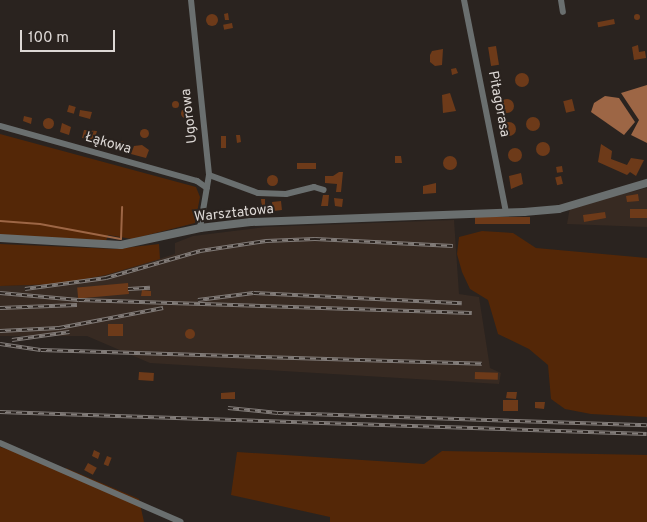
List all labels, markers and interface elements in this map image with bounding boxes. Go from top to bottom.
scale bar [22,20,118,52]
text: 100 m [28,29,69,48]
street label: Pitagorasa [483,70,513,138]
street label: Ugorowa [178,88,202,144]
street label: Łąkowa [83,129,133,159]
street label: Warsztatowa [193,201,275,227]

